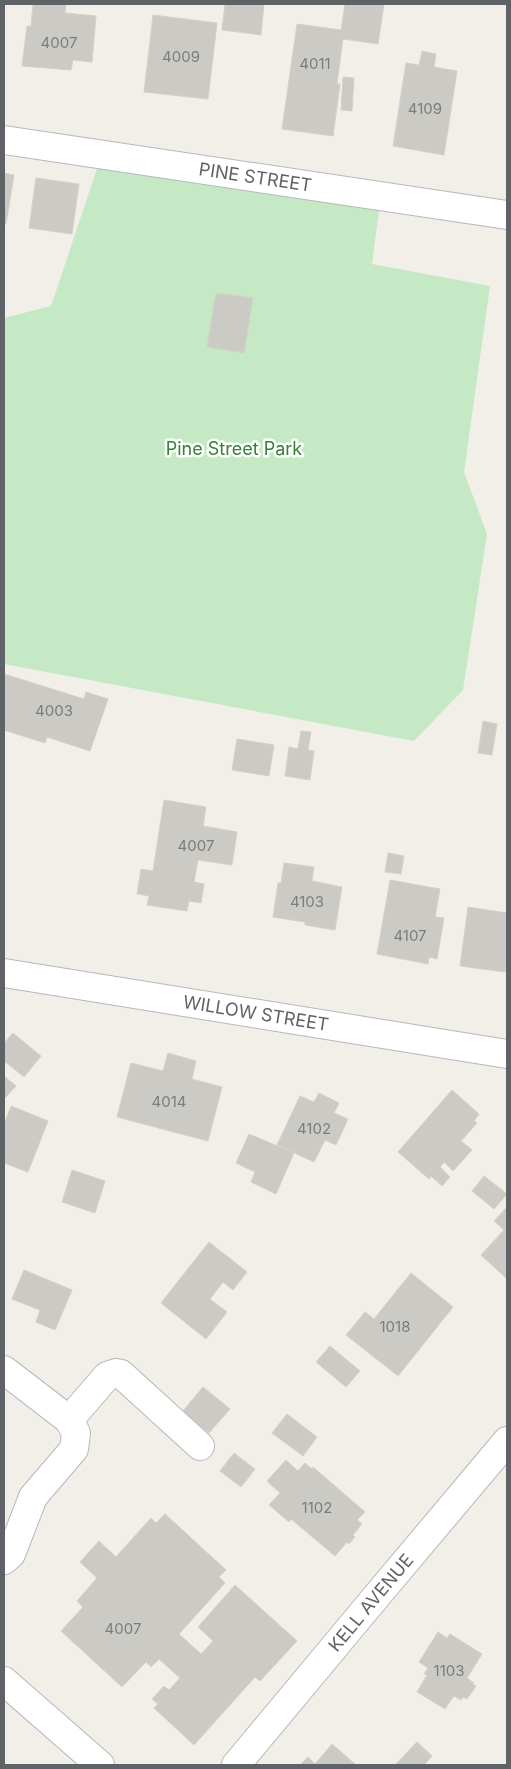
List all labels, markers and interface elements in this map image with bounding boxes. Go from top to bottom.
house number: 4007 [41,33,77,52]
house number: 4009 [162,47,200,66]
house number: 4011 [299,54,331,73]
house number: 4109 [408,99,442,118]
street label: PINE STREET [197,158,313,196]
park label: Pine Street Park [166,438,302,459]
house number: 4003 [35,701,73,720]
house number: 4007 [178,836,214,855]
house number: 4103 [290,892,324,911]
house number: 4107 [393,926,427,945]
street label: WILLOW STREET [182,991,330,1035]
house number: 4014 [152,1092,186,1111]
house number: 4102 [297,1119,331,1138]
house number: 1018 [380,1317,410,1336]
house number: 1102 [302,1498,332,1517]
street label: KELL AVENUE [324,1550,417,1656]
house number: 4007 [105,1619,141,1638]
house number: 1103 [434,1661,464,1680]

